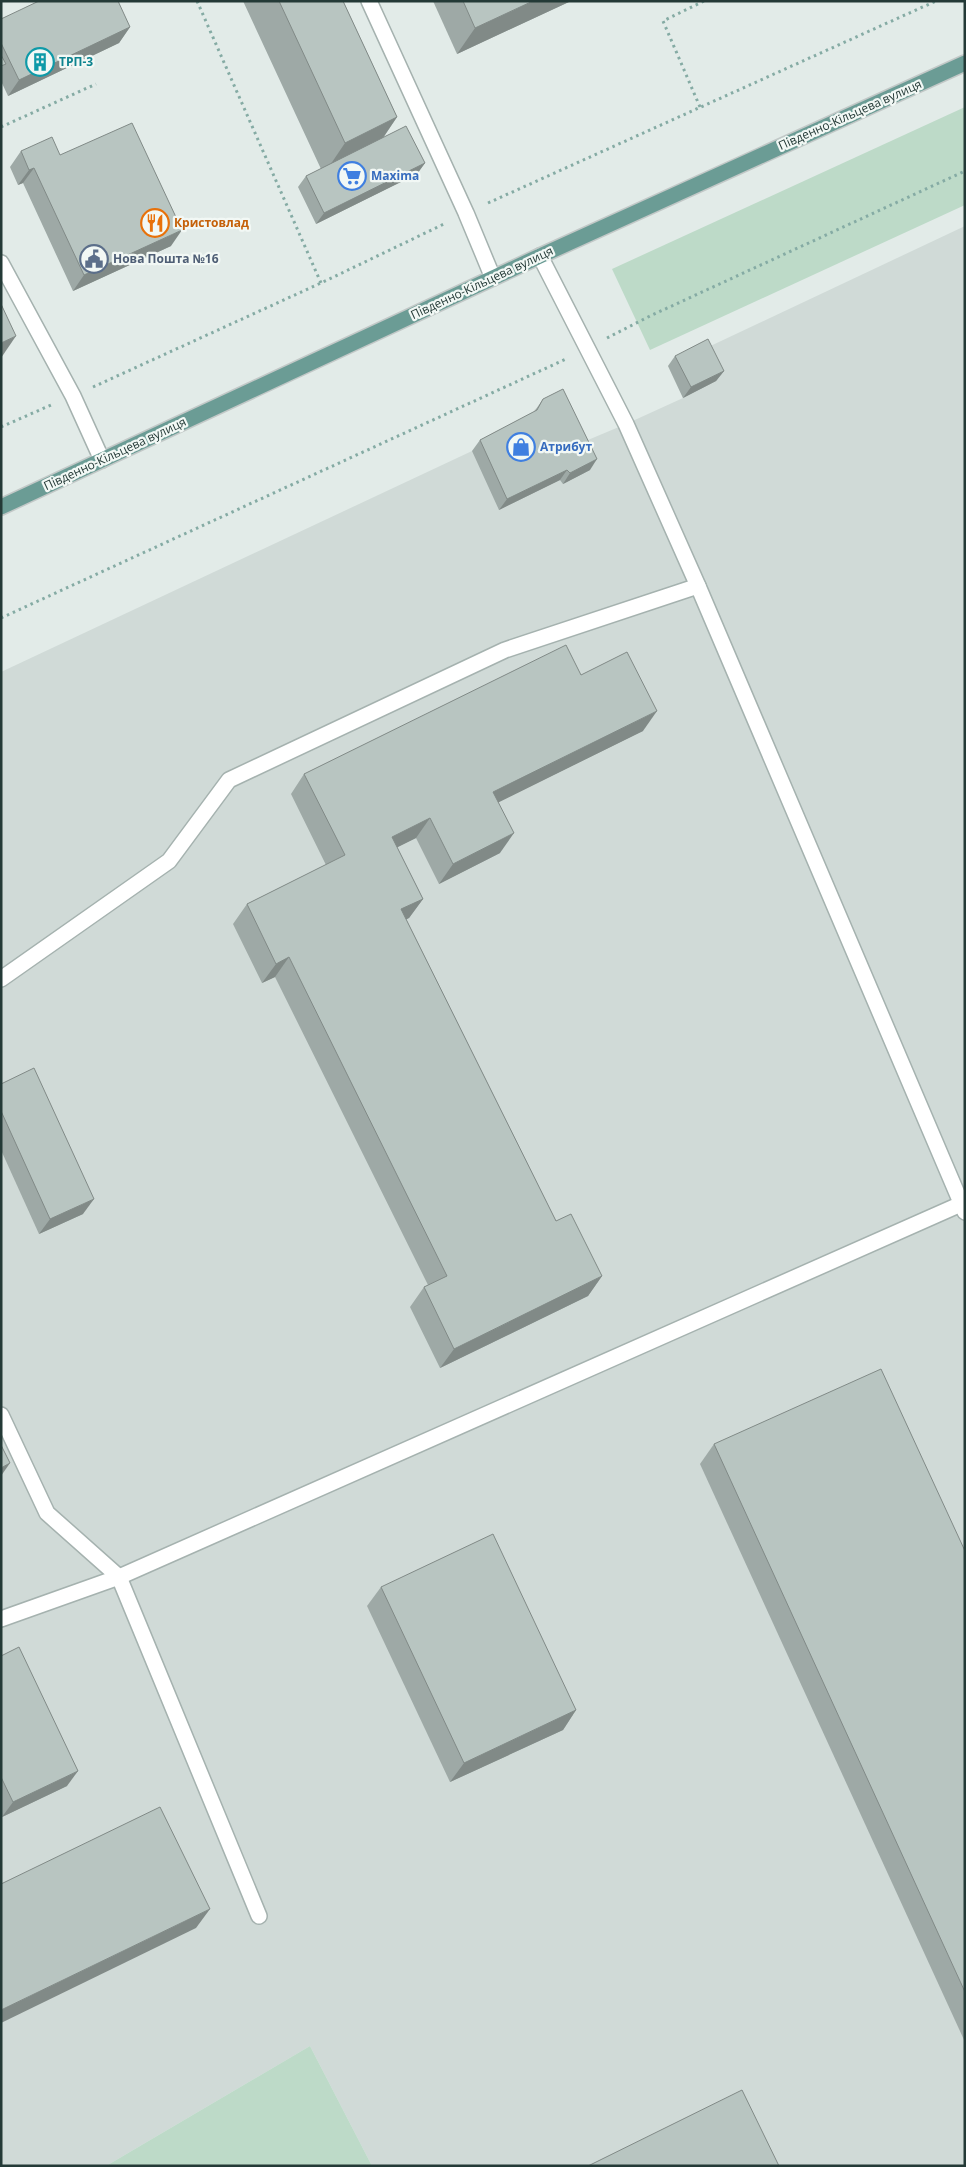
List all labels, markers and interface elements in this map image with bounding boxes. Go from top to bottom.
building icon: ТРП-3 [25,47,55,77]
place label: ТРП-3 [59,53,93,70]
street label: Південно-Кільцева вулиця [775,75,924,154]
supermarket icon: Maxima [337,161,367,191]
place label: Maxima [371,167,419,184]
restaurant icon: Кристовлад [140,208,170,238]
place label: Кристовлад [174,214,249,231]
street label: Південно-Кільцева вулиця [408,242,556,323]
public building icon: Нова Пошта №16 [79,244,109,274]
place label: Нова Пошта №16 [113,250,219,267]
street label: Південно-Кільцева вулиця [41,413,189,494]
shop icon: Атрибут [506,432,536,462]
place label: Атрибут [540,438,592,455]

